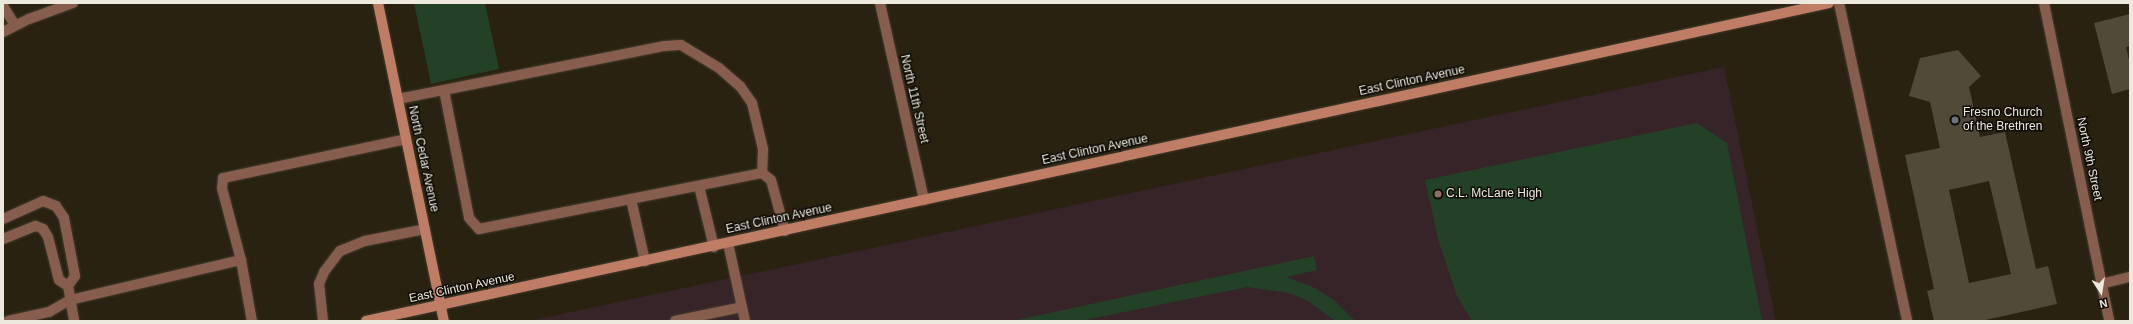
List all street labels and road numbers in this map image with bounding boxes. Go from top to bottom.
street label: North 11th Street [897,53,931,145]
street label: East Clinton Avenue [1357,63,1467,99]
street label: North Cedar Avenue [405,104,441,214]
street label: North 9th Street [2073,116,2105,202]
street label: East Clinton Avenue [1040,132,1150,168]
street label: East Clinton Avenue [724,201,834,237]
street label: East Clinton Avenue [407,270,517,306]

